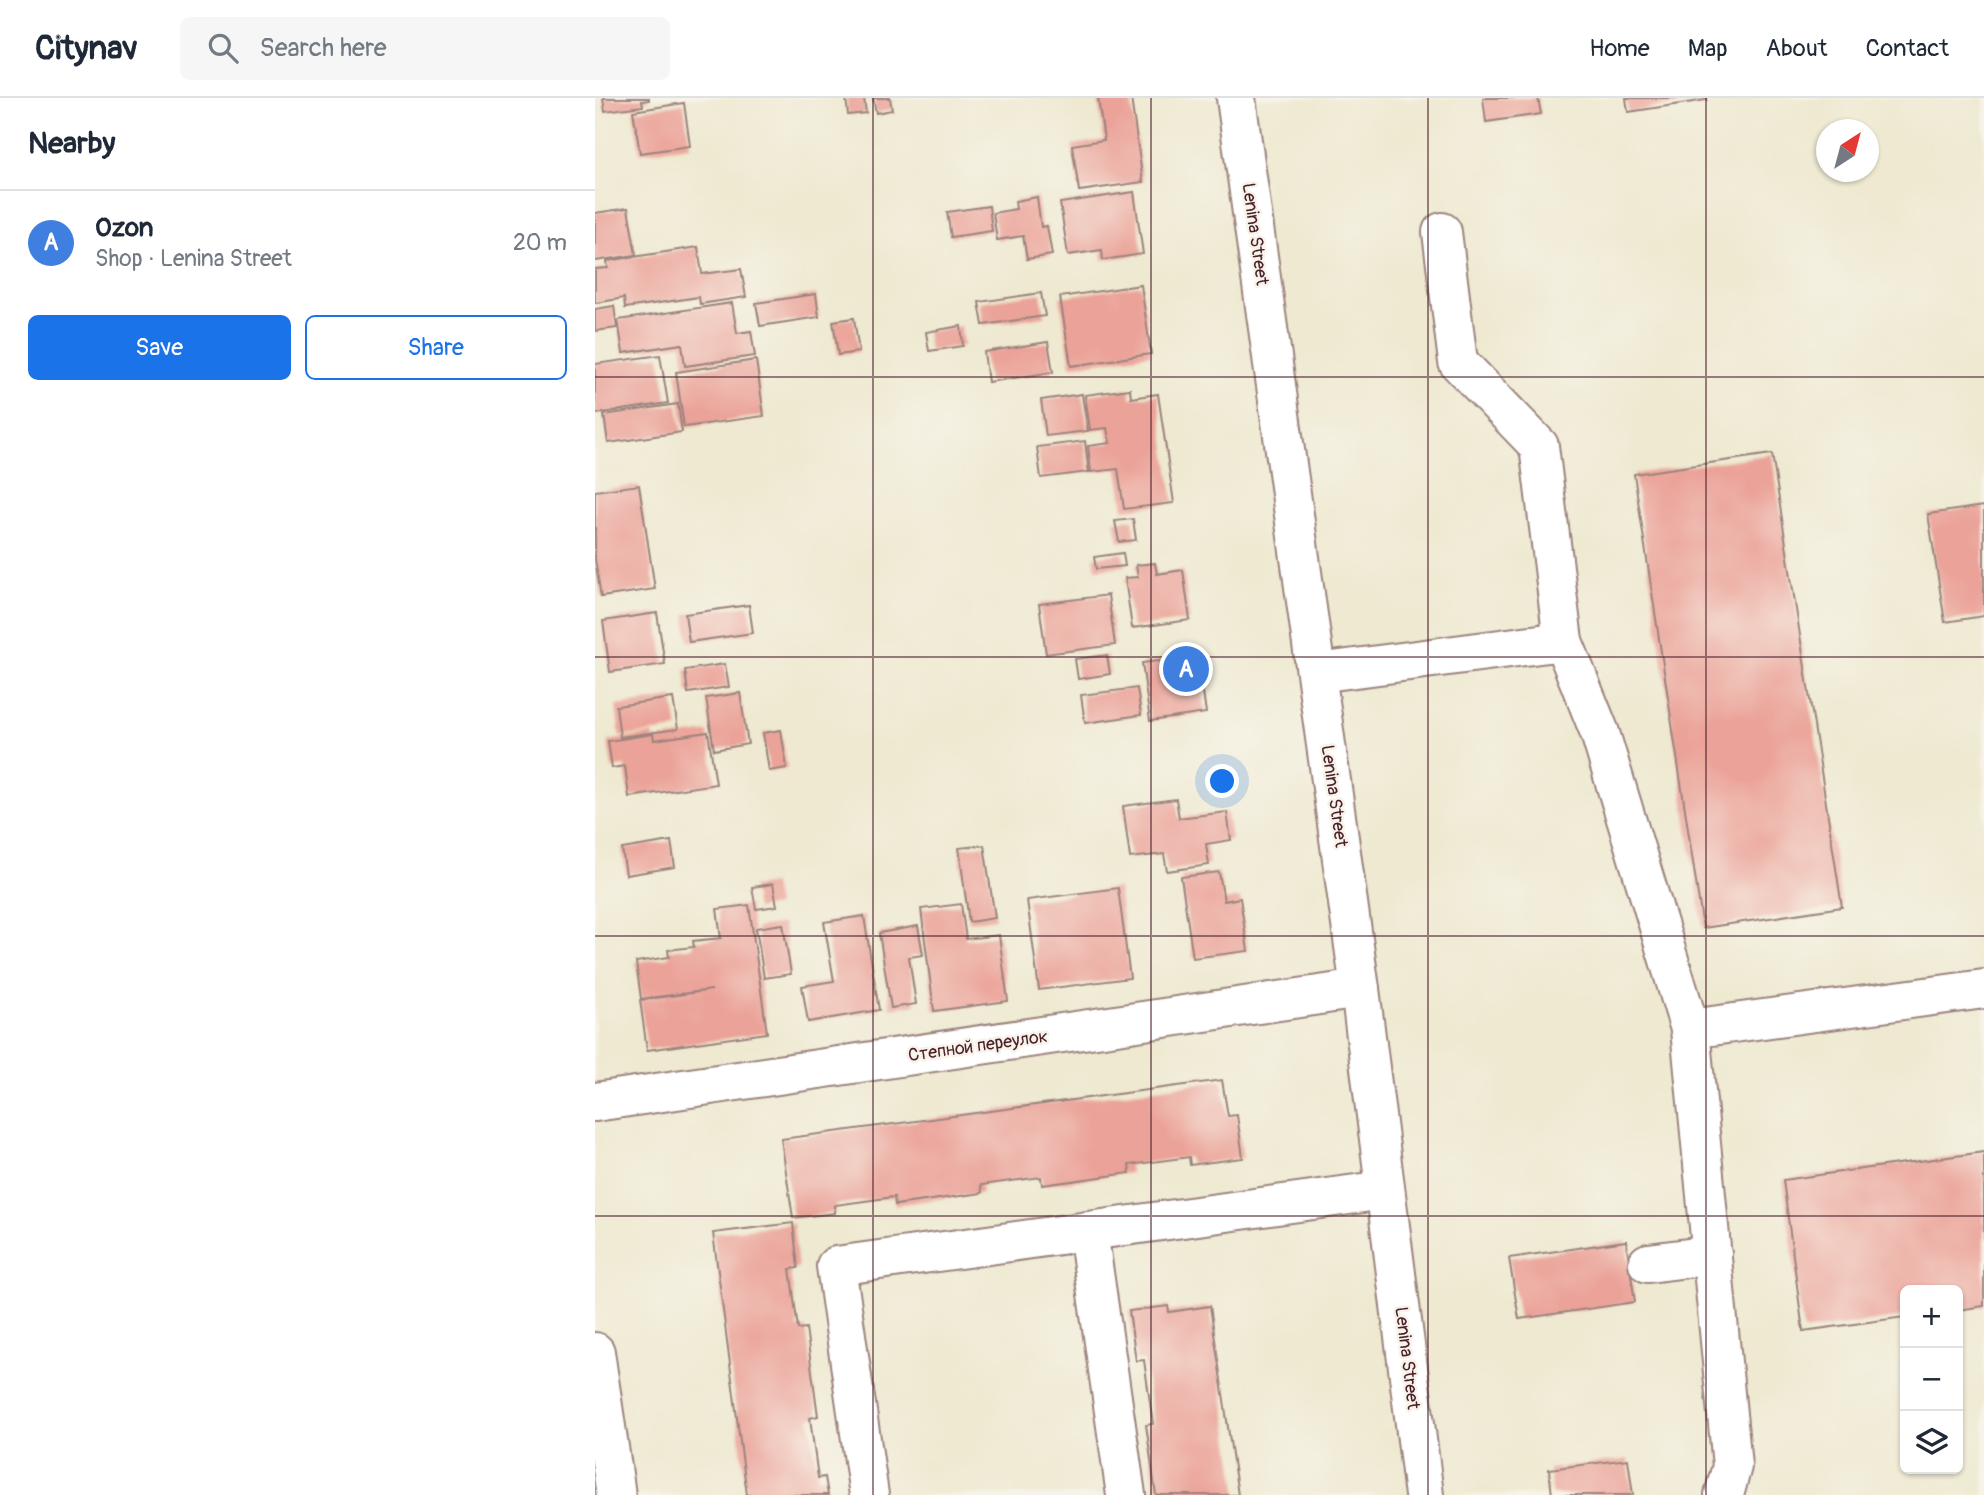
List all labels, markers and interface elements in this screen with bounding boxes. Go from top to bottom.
search box [180,17,670,80]
text: Citynav [35,28,138,69]
icon: search [204,29,242,67]
text: Search here [260,32,386,64]
text: Home [1589,34,1650,63]
text: Map [1688,34,1728,63]
text: About [1766,34,1828,63]
text: Contact [1866,34,1949,63]
north arrow [1816,119,1879,182]
text: Nearby [28,125,115,162]
street label: Lenina Street [1236,181,1274,287]
text: Ozon [95,212,153,244]
text: A [44,228,58,257]
text: 20 m [513,228,567,257]
text: Shop · Lenina Street [95,244,292,273]
button: Save [28,315,291,380]
button: Share [305,315,567,380]
pin: A [1163,643,1209,695]
street label: Lenina Street [1315,743,1353,849]
your location [1205,764,1239,798]
street label: Степной переулок [907,1025,1049,1067]
map controls [1900,1285,1963,1474]
button: + [1900,1285,1963,1348]
street label: Lenina Street [1389,1305,1425,1411]
button: − [1900,1348,1963,1411]
button: layers [1900,1411,1963,1474]

